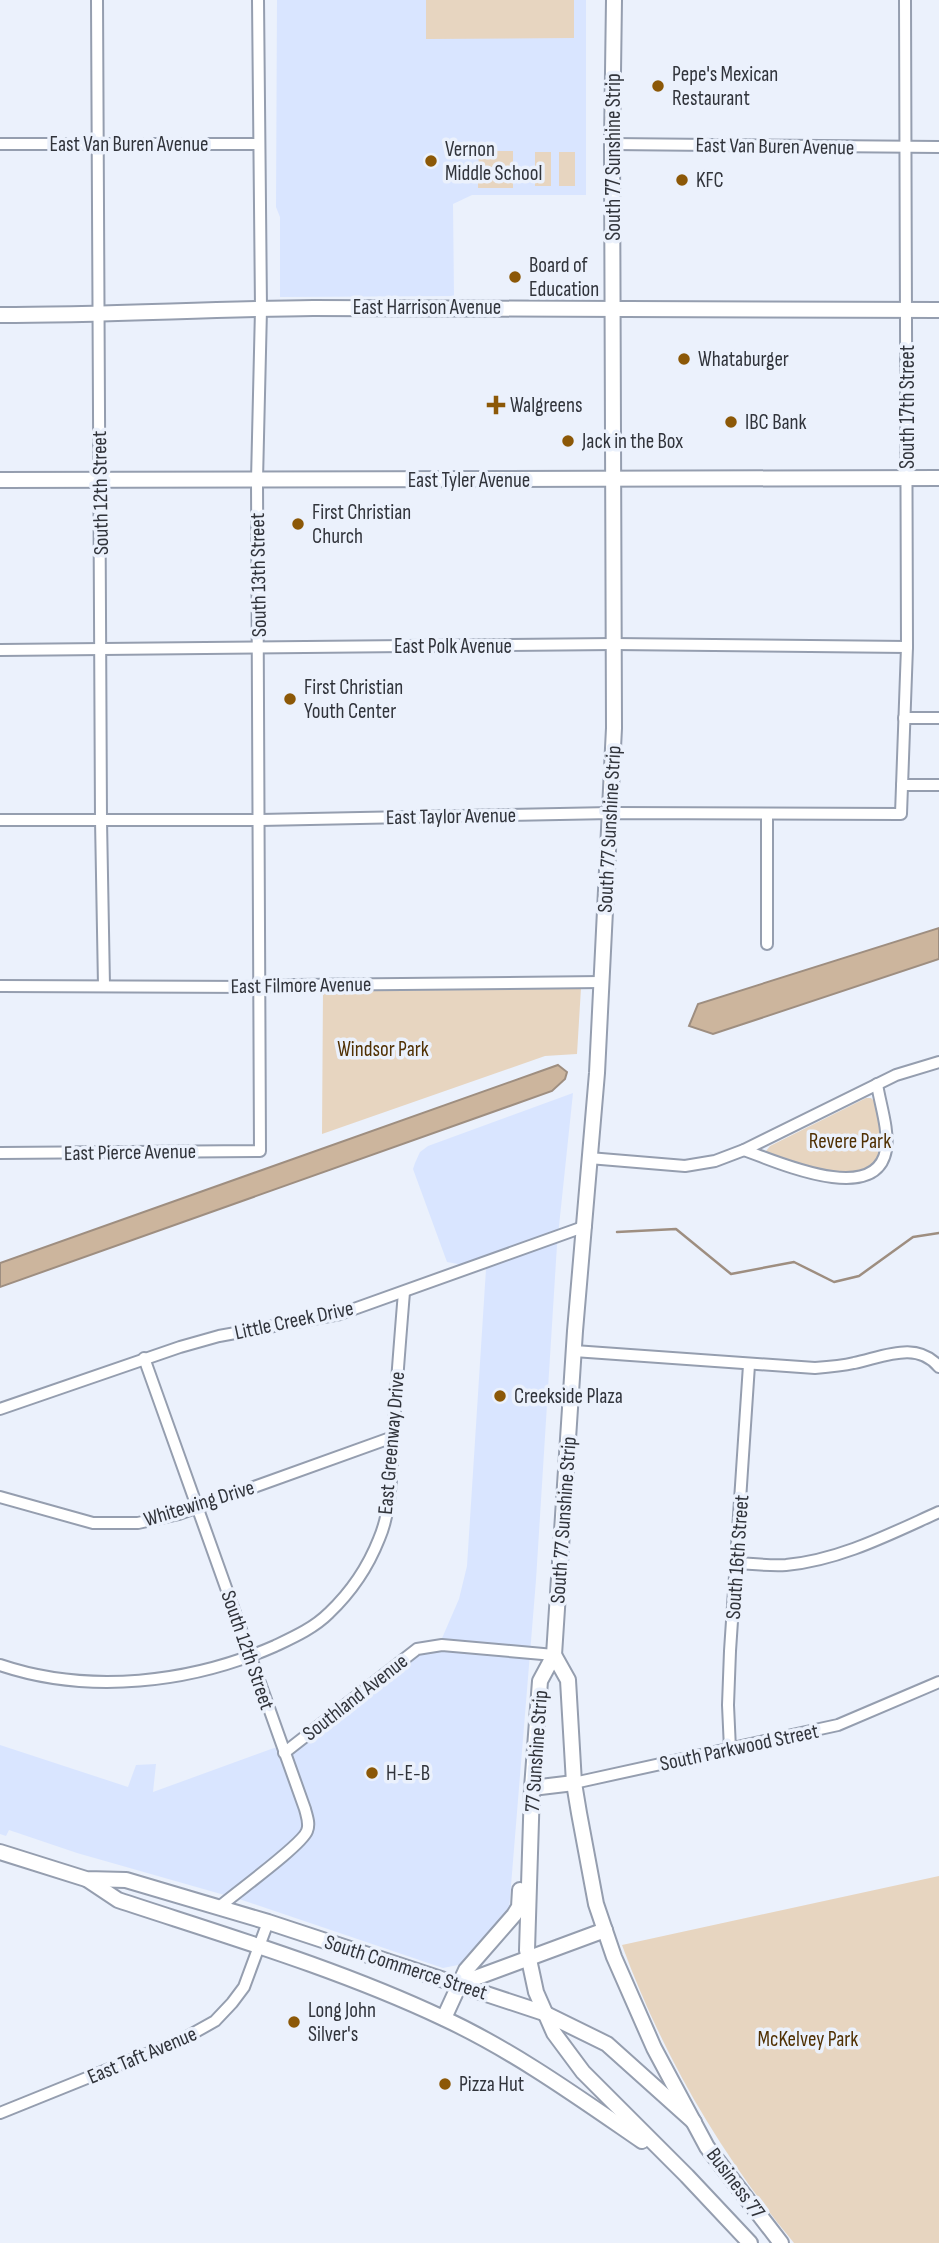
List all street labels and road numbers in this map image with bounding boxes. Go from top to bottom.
street label: South 77 Sunshine Strip [601,73,626,241]
street label: East Van Buren Avenue [50,132,208,157]
street label: East Van Buren Avenue [695,133,855,160]
street label: East Harrison Avenue [353,295,501,320]
street label: South 17th Street [895,345,920,469]
street label: South 12th Street [87,431,114,555]
street label: East Tyler Avenue [408,468,530,493]
street label: South 13th Street [245,513,272,637]
street label: East Polk Avenue [394,634,512,659]
street label: South 77 Sunshine Strip [593,745,626,913]
street label: East Taylor Avenue [386,803,516,830]
street label: East Filmore Avenue [230,972,372,999]
street label: East Pierce Avenue [64,1139,196,1166]
street label: Little Creek Drive [232,1296,356,1345]
street label: East Greenway Drive [373,1371,410,1516]
street label: South 77 Sunshine Strip [545,1436,582,1604]
street label: Whitewing Drive [141,1475,257,1532]
street label: South 16th Street [721,1494,754,1620]
street label: South 12th Street [215,1587,280,1713]
street label: Southland Avenue [298,1649,413,1746]
street label: 77 Sunshine Strip [520,1689,553,1813]
street label: South Parkwood Street [658,1718,821,1777]
street label: South Commerce Street [321,1929,490,2006]
street label: East Taft Avenue [84,2021,201,2090]
street label: Business 77 [701,2143,771,2224]

